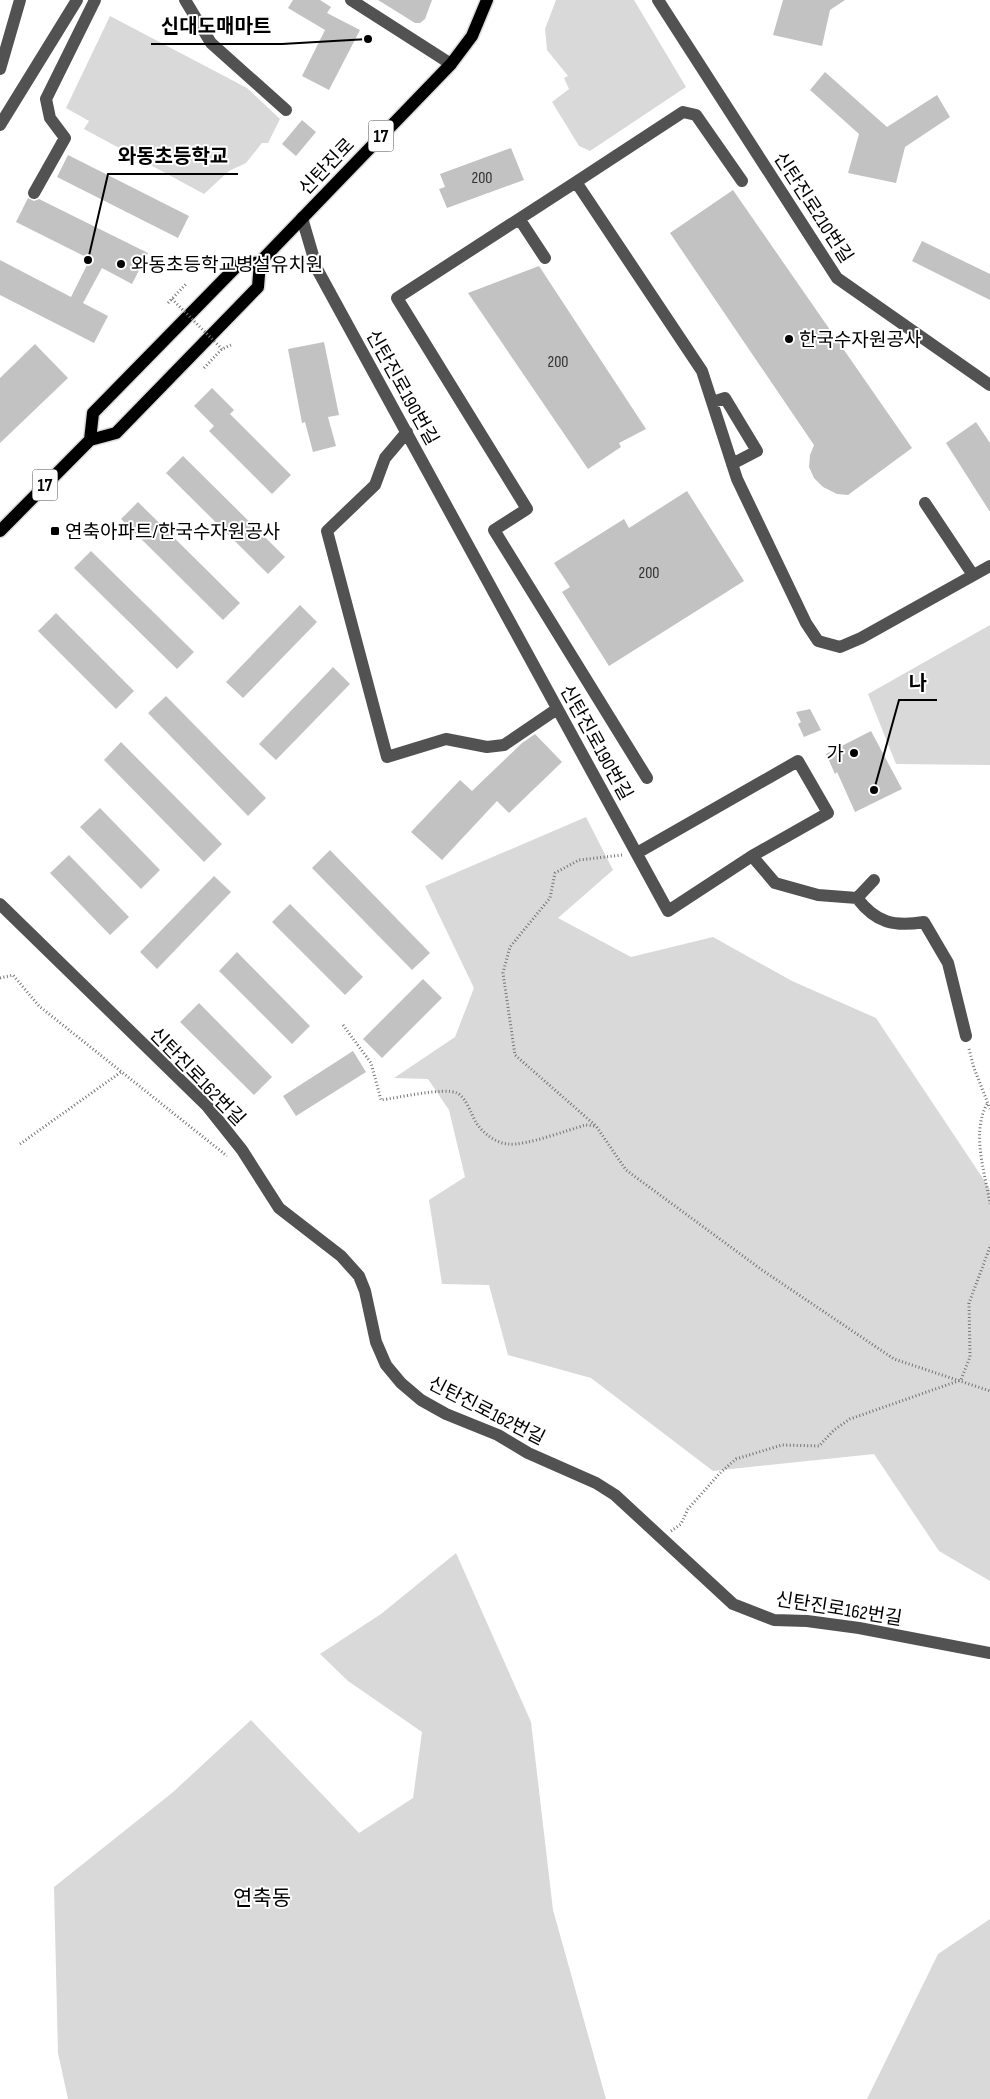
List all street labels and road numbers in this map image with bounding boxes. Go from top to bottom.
road number: 17 [368,120,394,152]
street label: 신탄진로 [295,134,360,200]
street label: 신탄진로210번길 [768,148,857,268]
street label: 신탄진로190번길 [360,326,443,449]
road number: 17 [32,470,58,500]
street label: 신탄진로190번길 [554,681,637,804]
street label: 신탄진로162번길 [144,1023,250,1131]
street label: 신탄진로162번길 [424,1372,549,1451]
street label: 신탄진로162번길 [774,1588,904,1631]

